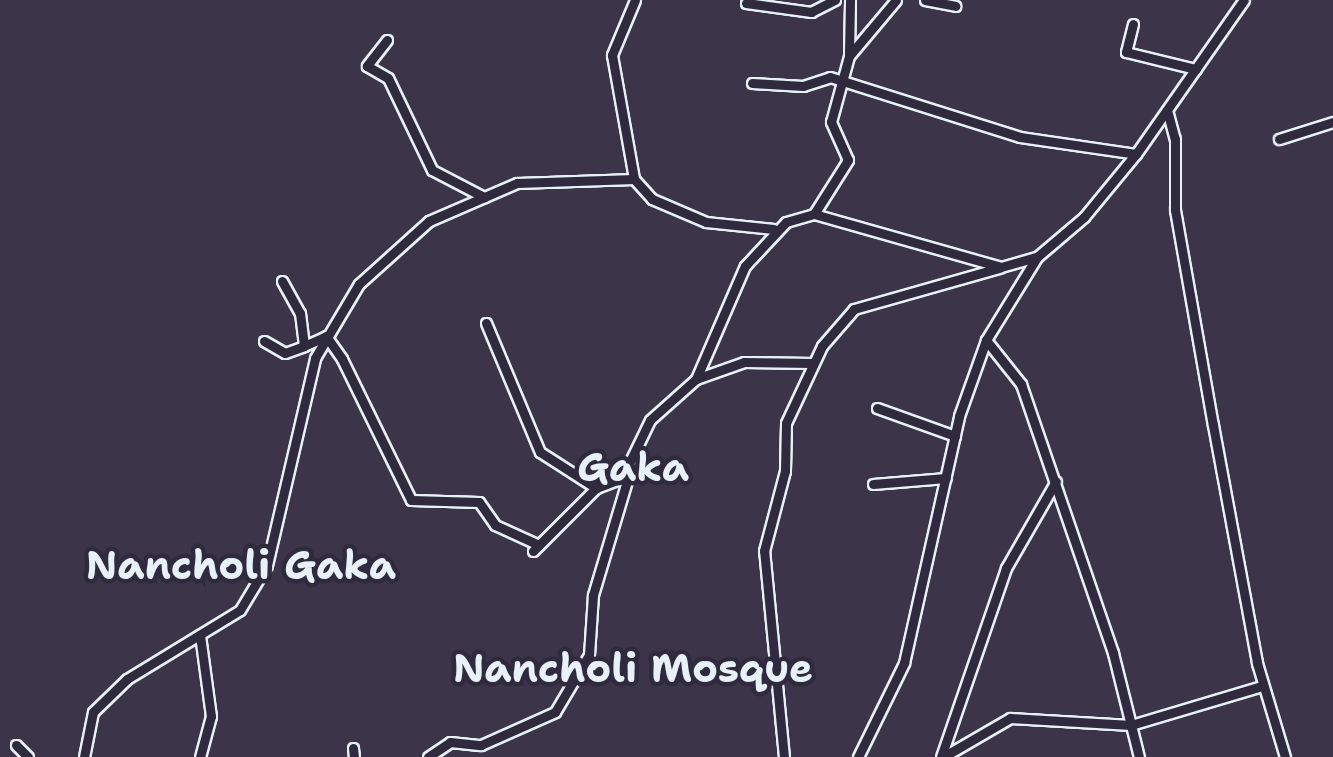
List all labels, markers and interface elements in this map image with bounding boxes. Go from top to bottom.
district label: Gaka [577,443,689,491]
district label: Nancholi Gaka [86,541,396,589]
district label: Nancholi Mosque [453,644,813,692]

